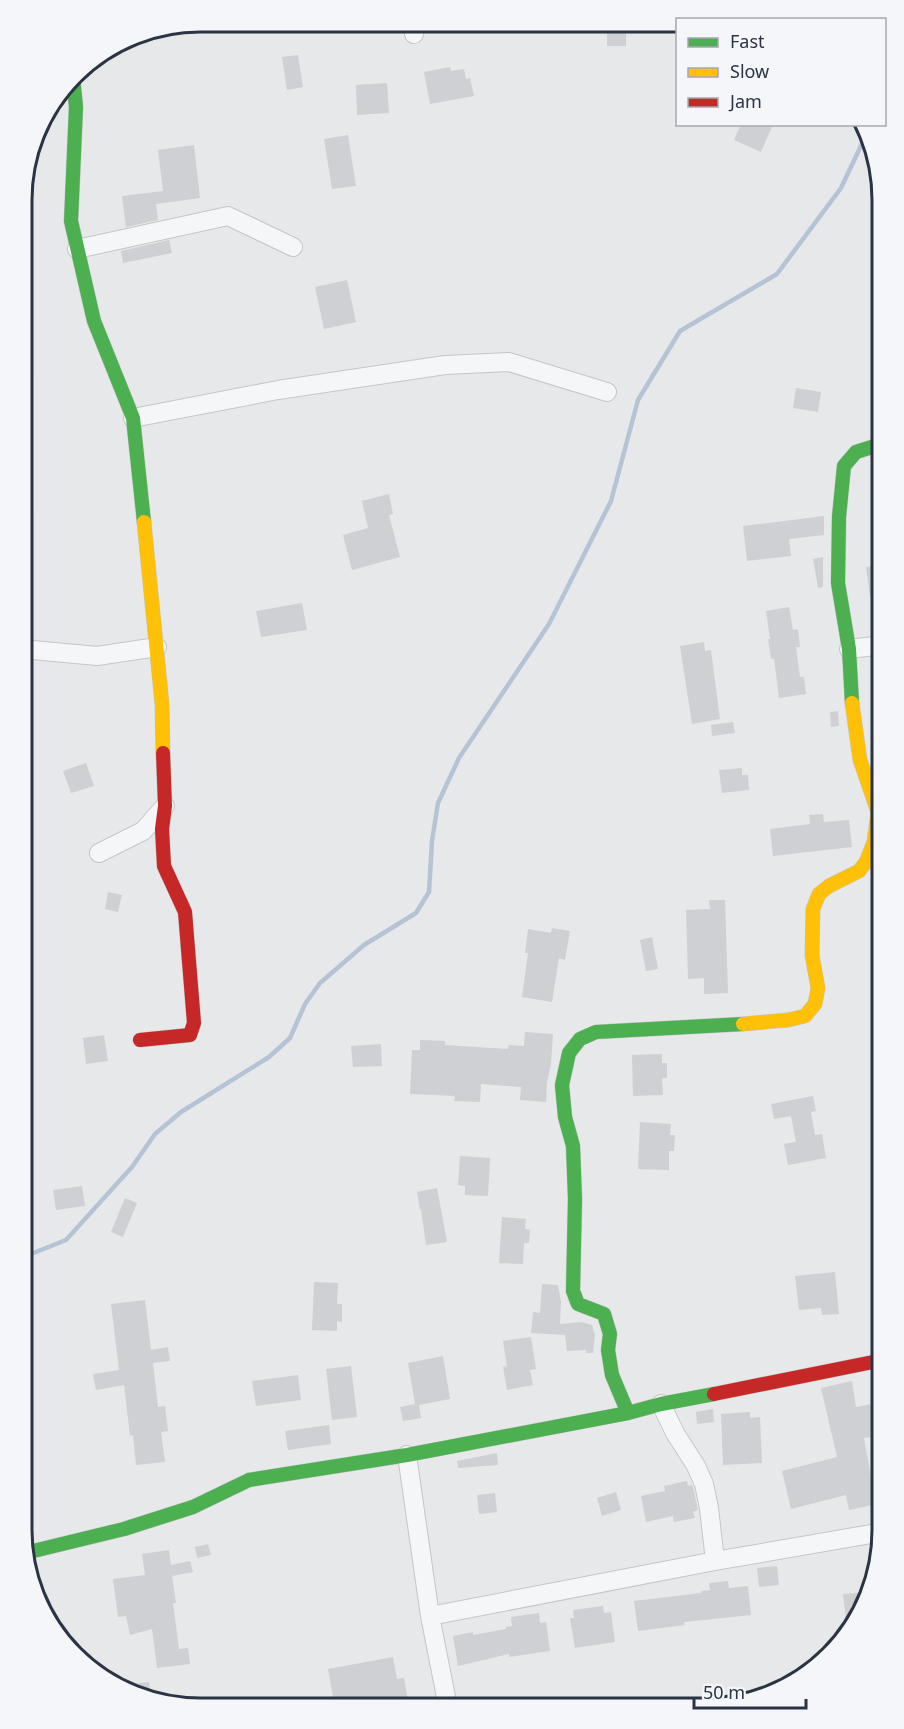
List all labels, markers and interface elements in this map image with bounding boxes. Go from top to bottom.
legend [676,18,886,126]
text: Fast [730,29,765,53]
text: Slow [730,59,769,83]
text: Jam [728,89,762,113]
scale bar [694,1672,806,1710]
text: 50 m [703,1680,745,1704]

